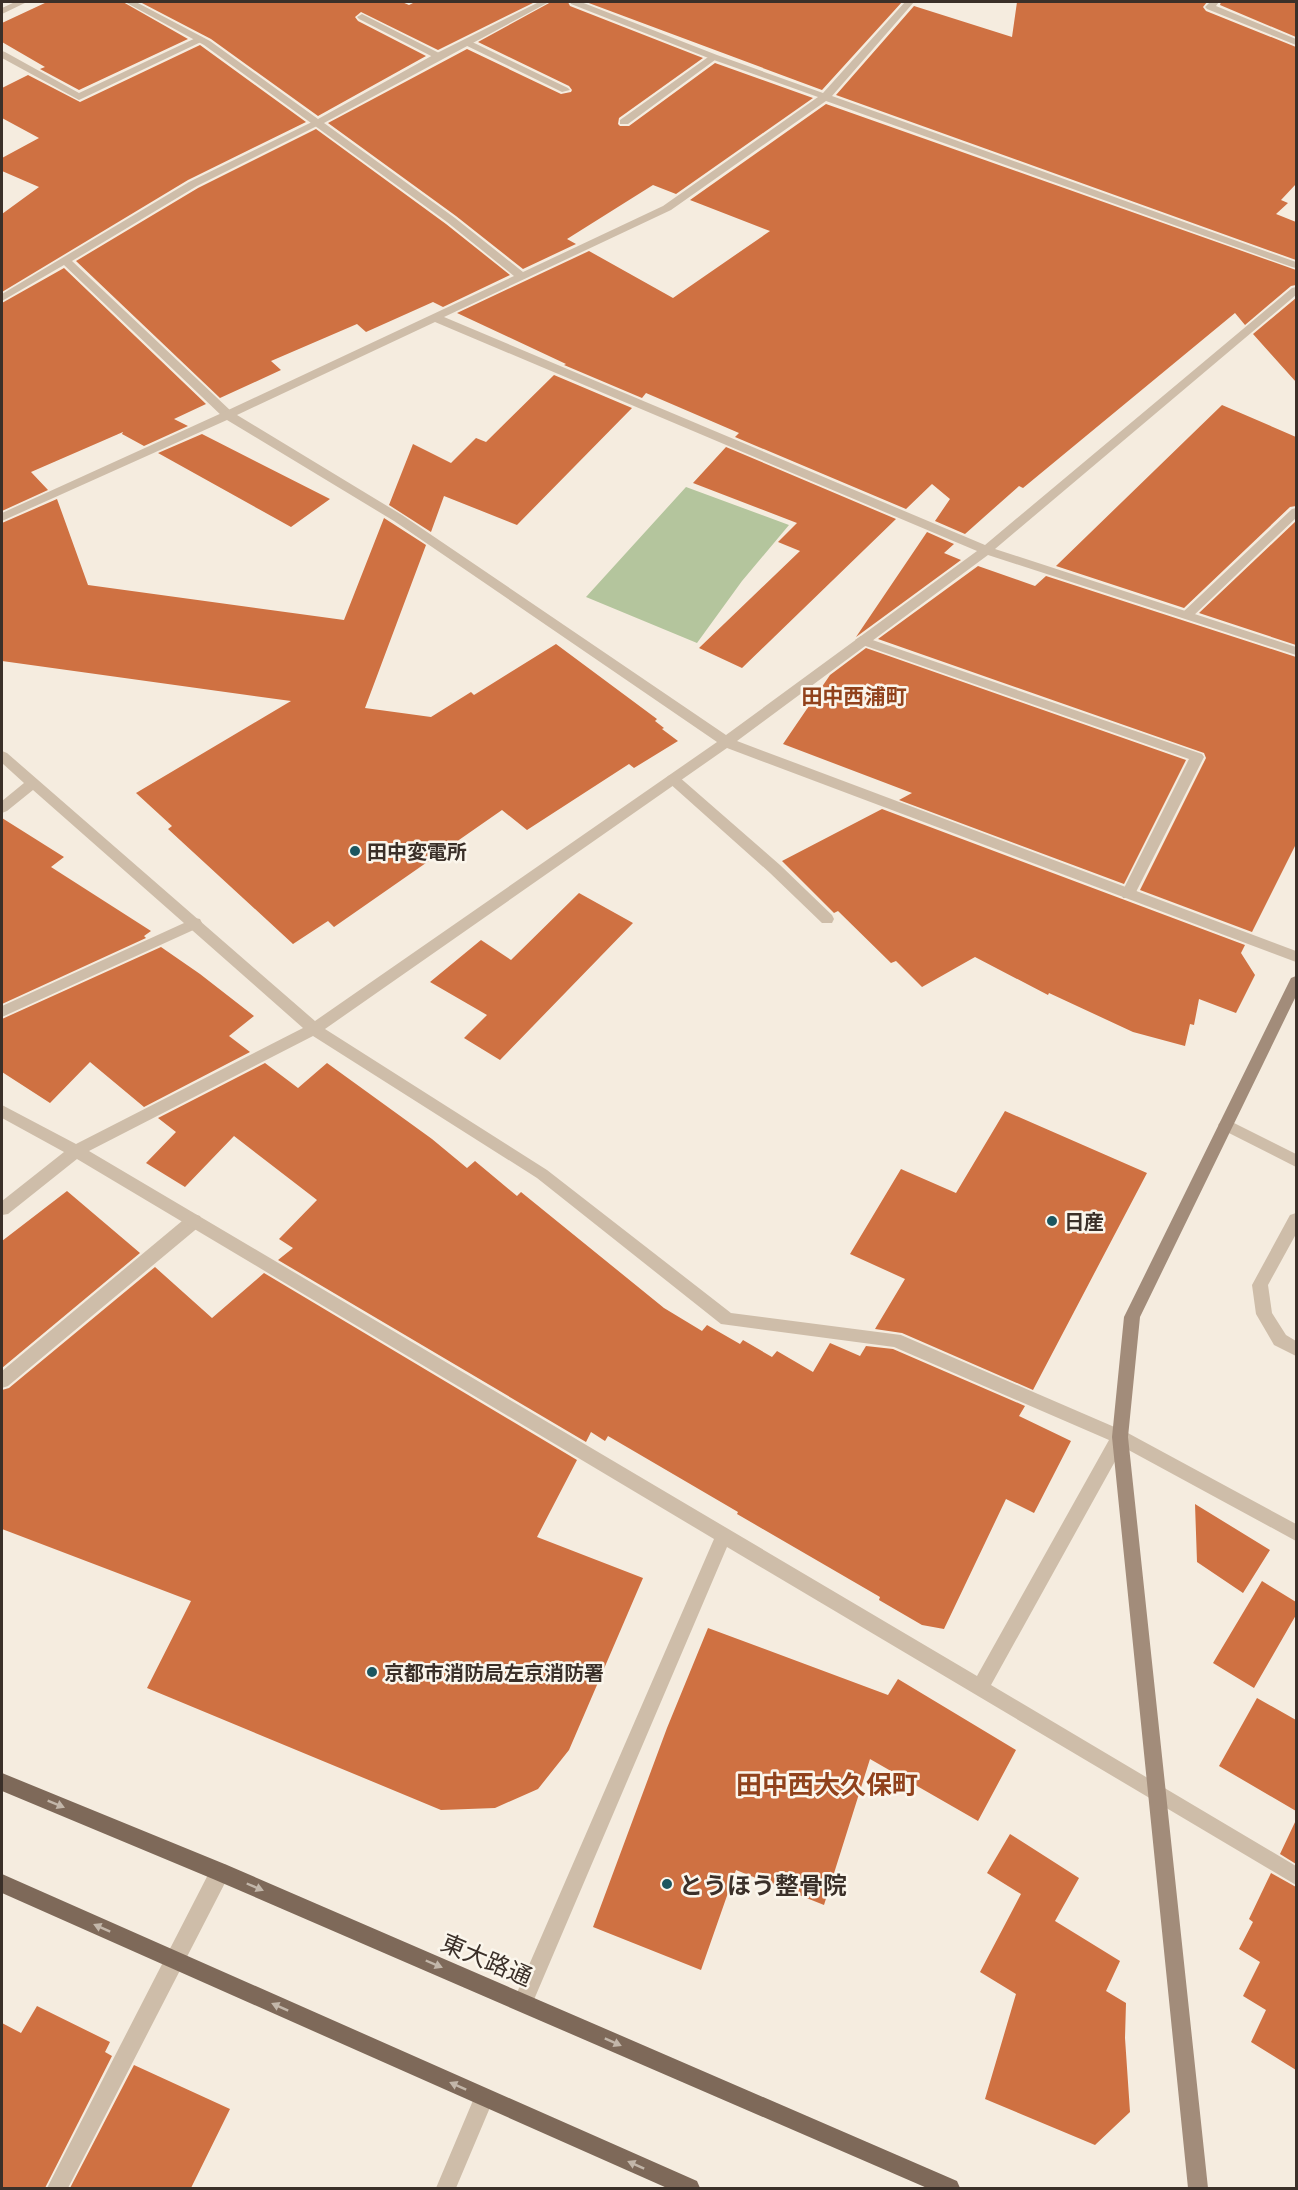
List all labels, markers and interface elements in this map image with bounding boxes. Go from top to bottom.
district label: 田中西浦町 [802,683,907,708]
place label: 田中変電所 [367,839,467,863]
marker: 田中変電所 [348,844,362,858]
place label: 日産 [1064,1209,1104,1233]
marker: 日産 [1045,1214,1059,1228]
place label: 京都市消防局左京消防署 [384,1660,604,1684]
marker: 京都市消防局左京消防署 [365,1665,379,1679]
district label: 田中西大久保町 [736,1768,918,1800]
one-way arrow [47,1799,65,1809]
place label: とうほう整骨院 [679,1870,847,1899]
marker: とうほう整骨院 [660,1877,674,1891]
one-way arrow [247,1882,265,1892]
one-way arrow [92,1923,110,1933]
street label: 東大路通 [437,1927,537,1991]
one-way arrow [426,1959,444,1969]
one-way arrow [271,2003,288,2012]
one-way arrow [605,2037,622,2046]
one-way arrow [449,2081,467,2091]
one-way arrow [627,2160,645,2170]

